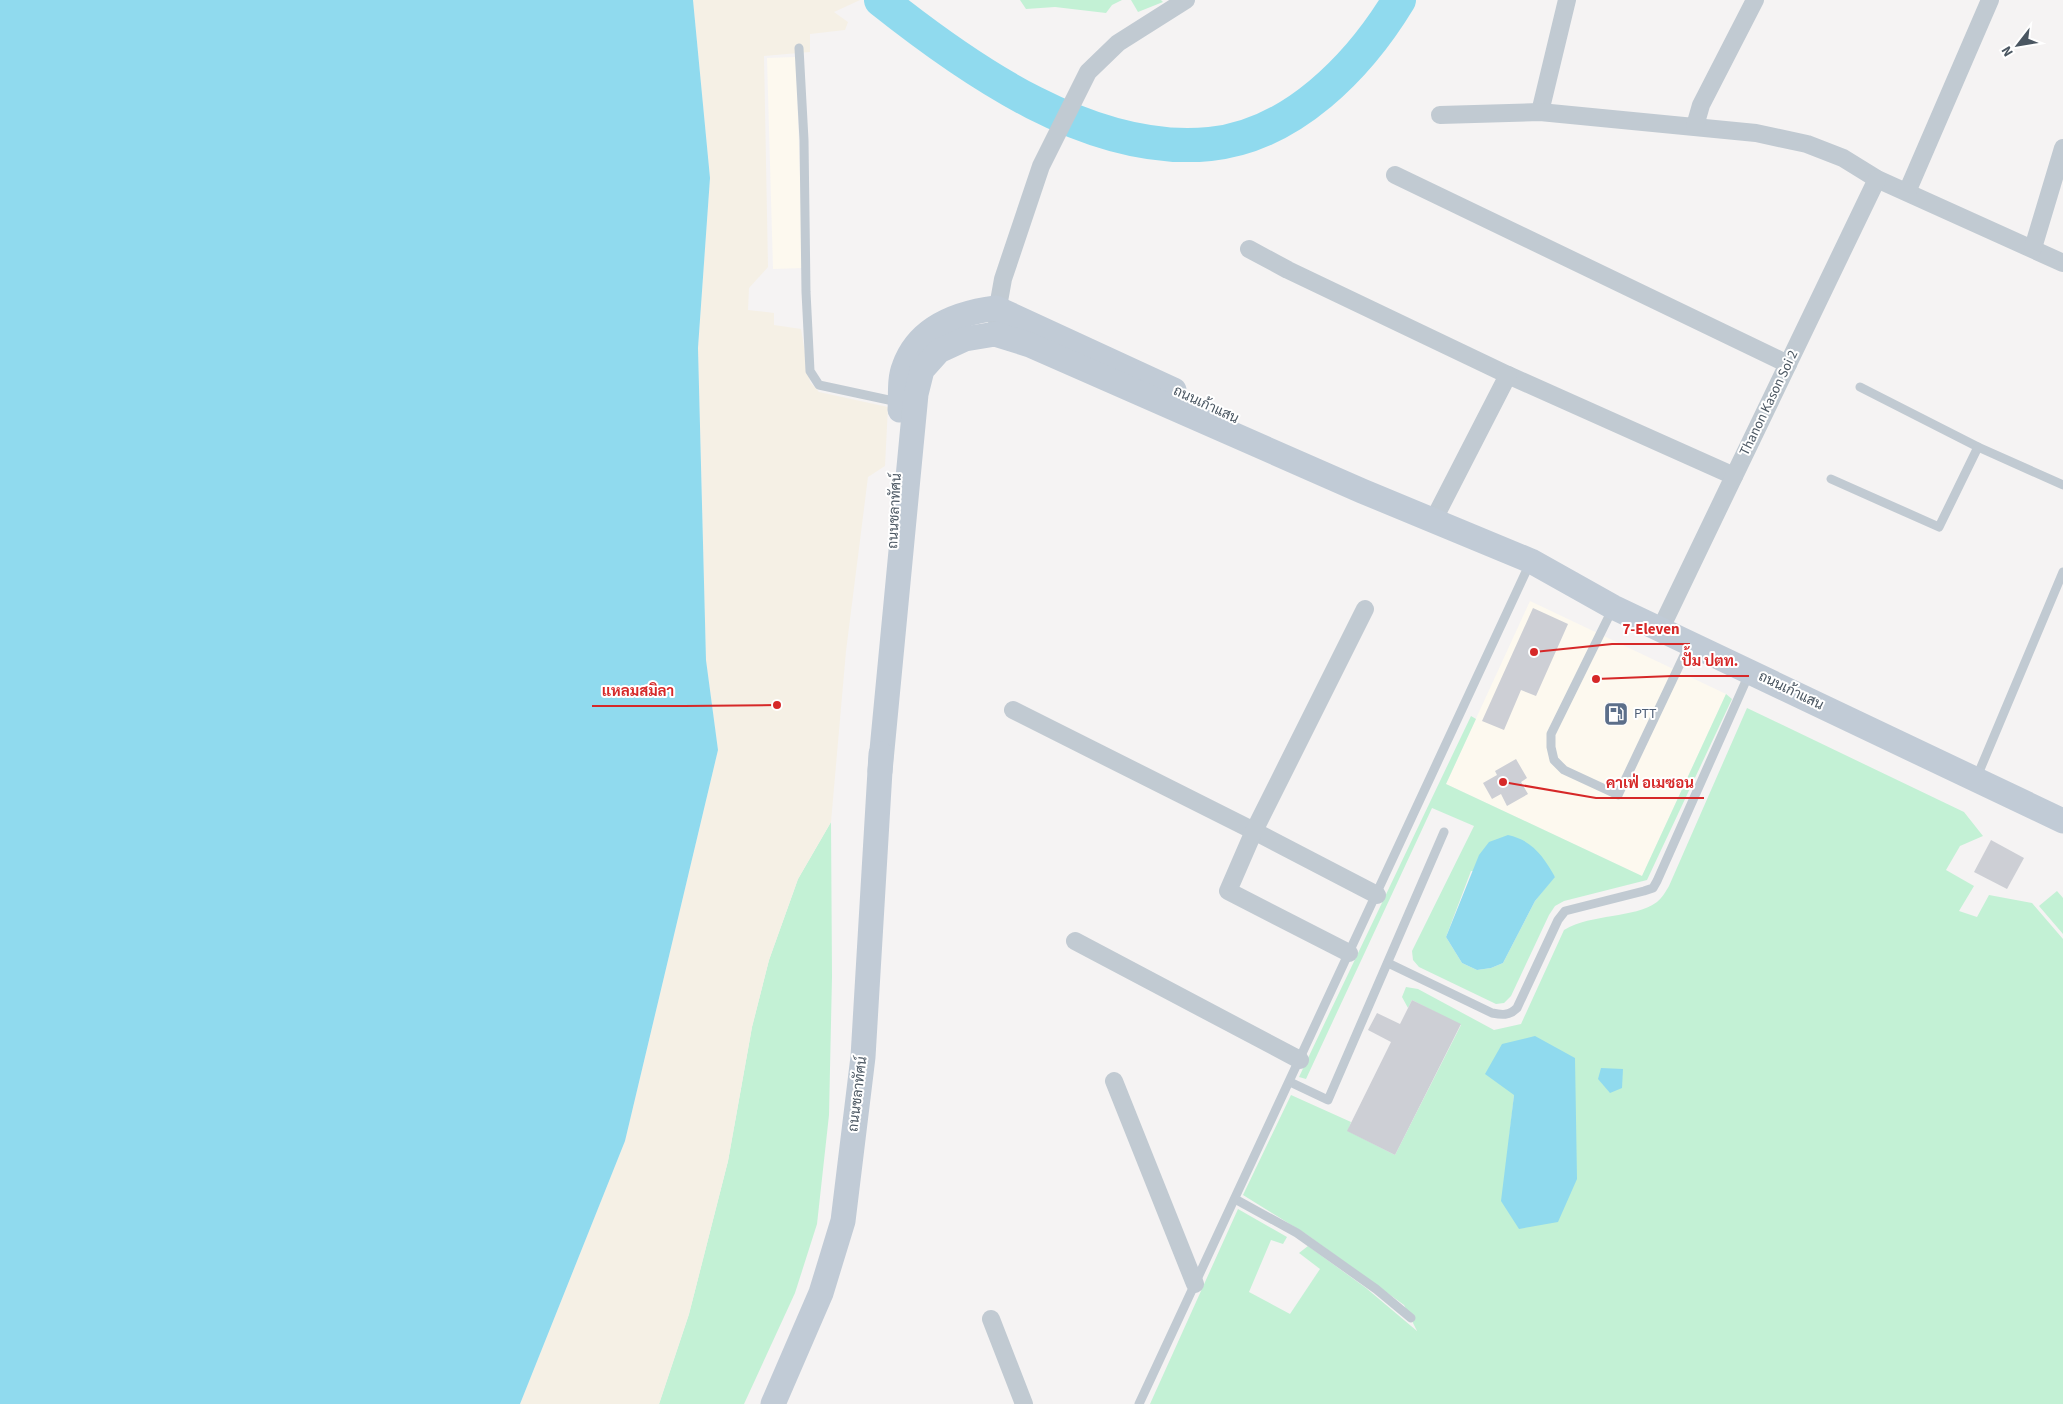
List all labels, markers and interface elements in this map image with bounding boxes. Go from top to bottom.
north arrow [1993,20,2043,70]
text: N [1997,42,2019,60]
street label: Thanon Kason Soi 2 [1735,347,1803,459]
street label: ถนนเก้าแสน [1170,381,1242,429]
street label: ถนนชลาทัศน์ [883,472,907,549]
callout: 7-Eleven [1612,614,1690,644]
text: 7-Eleven [1622,619,1680,640]
callout: ปั้ม ปตท. [1672,646,1749,676]
text: ปั้ม ปตท. [1682,646,1738,672]
street label: ถนนเก้าแสน [1755,667,1827,715]
callout: แหลมสมิลา [592,676,684,706]
text: แหลมสมิลา [602,681,674,702]
fuel station icon: PTT [1603,701,1629,727]
place label: PTT [1634,704,1657,724]
callout: คาเฟ่ อเมซอน [1596,768,1704,798]
text: คาเฟ่ อเมซอน [1606,773,1694,794]
street label: ถนนชลาทัศน์ [843,1055,873,1133]

